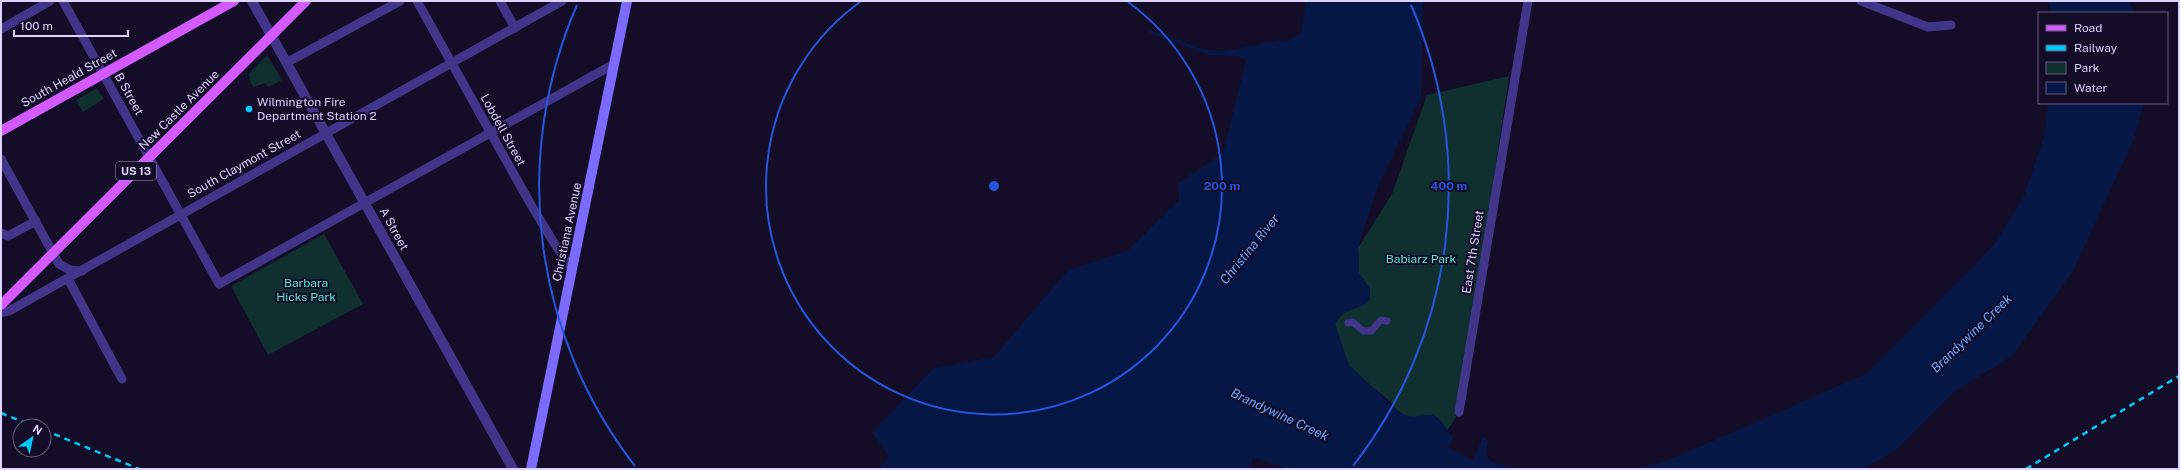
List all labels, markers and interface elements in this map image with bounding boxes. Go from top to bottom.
scale bar [14,12,128,38]
legend [2038,12,2168,104]
text: 100 m [20,19,53,33]
text: Road [2074,21,2102,35]
text: Railway [2074,41,2118,55]
street label: South Heald Street [19,46,120,110]
text: Park [2074,61,2100,75]
street label: New Castle Avenue [136,67,222,153]
street label: B Street [112,70,146,118]
text: Water [2074,81,2108,95]
street label: Lobdell Street [478,92,529,169]
place label: Wilmington Fire Department Station 2 [257,95,377,123]
marker: Wilmington Fire Department Station 2 [244,104,254,114]
street label: South Claymont Street [185,127,303,201]
road number: US 13 [116,162,156,180]
centre of rings [987,179,1001,193]
text: 200 m [1204,179,1240,193]
text: 400 m [1431,179,1468,193]
street label: Christiana Avenue [550,181,584,283]
street label: A Street [377,205,412,253]
street label: East 7th Street [1459,209,1487,295]
water label: Christina River [1217,211,1282,287]
park label: Babiarz Park [1386,252,1457,266]
park label: Barbara Hicks Park [276,276,336,304]
water label: Brandywine Creek [1928,291,2015,376]
water label: Brandywine Creek [1228,385,1331,444]
north arrow [12,418,52,458]
text: N [31,422,44,437]

